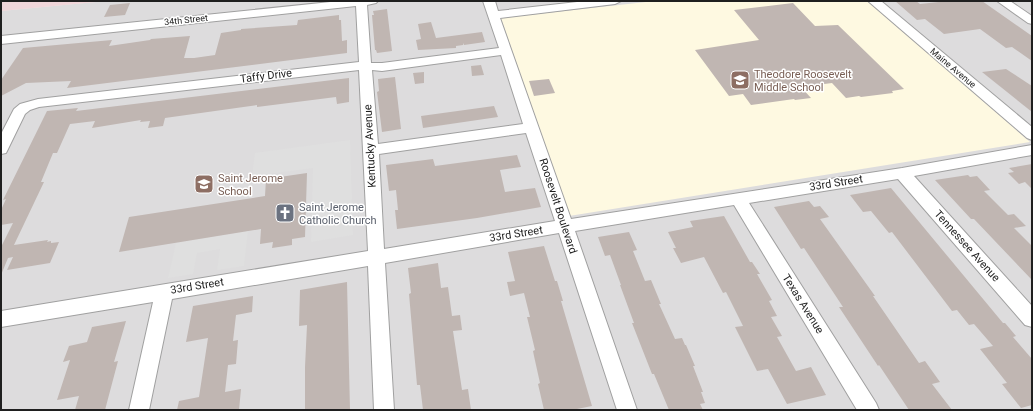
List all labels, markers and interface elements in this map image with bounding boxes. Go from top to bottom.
street label: 34th Street [164,13,208,27]
street label: Maine Avenue [928,46,978,90]
street label: Taffy Drive [239,66,293,86]
place label: Theodore Roosevelt Middle School [754,68,852,94]
school or university icon: Theodore Roosevelt Middle School [729,69,751,91]
street label: Kentucky Avenue [361,104,379,188]
street label: Roosevelt Boulevard [536,157,580,255]
place label: Saint Jerome School [218,172,283,198]
street label: 33rd Street [808,172,864,194]
school or university icon: Saint Jerome School [193,173,215,195]
place label: Saint Jerome Catholic Church [299,201,377,227]
church icon: Saint Jerome Catholic Church [274,202,296,224]
street label: Tennessee Avenue [932,208,1003,284]
street label: 33rd Street [488,223,544,245]
street label: Texas Avenue [780,272,827,336]
street label: 33rd Street [169,275,225,297]

